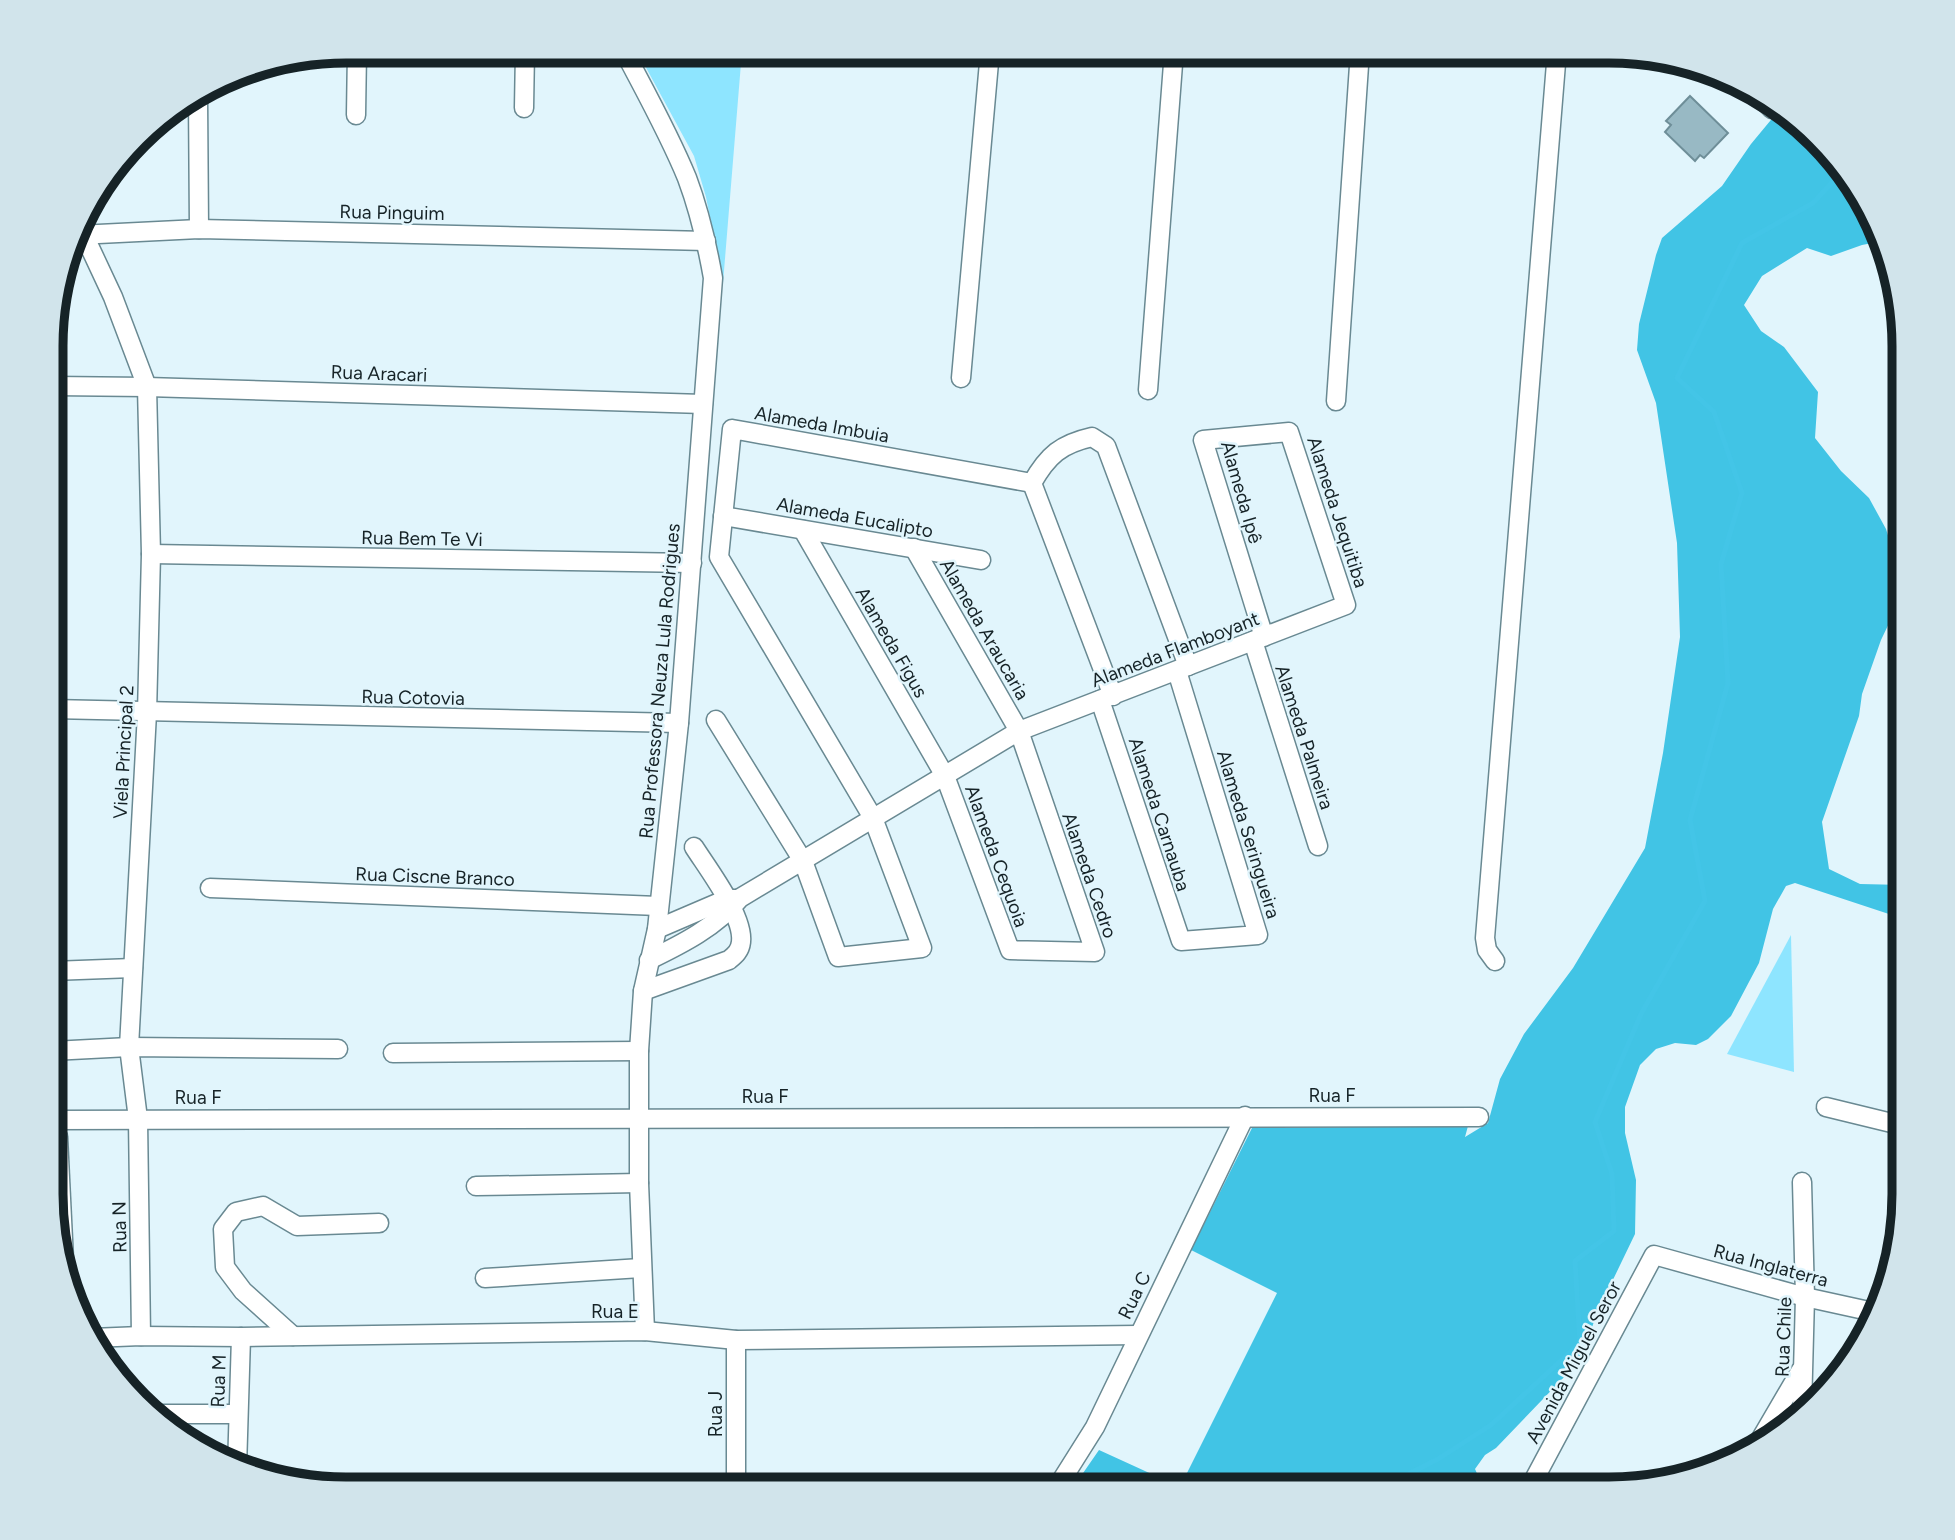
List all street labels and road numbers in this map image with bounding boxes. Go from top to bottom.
street label: Rua Pinguim [339,200,445,225]
street label: Rua Aracari [330,360,428,387]
street label: Alameda Imbuia [753,401,891,448]
street label: Alameda Jequitiba [1302,434,1373,591]
street label: Alameda Ipê [1216,438,1267,546]
street label: Alameda Eucalipto [775,492,935,543]
street label: Rua Professora Neuza Lula Rodrigues [634,522,685,840]
street label: Rua Bem Te Vi [361,526,483,551]
street label: Alameda Araucaria [935,555,1034,704]
street label: Alameda Figus [851,583,933,702]
street label: Alameda Flamboyant [1088,607,1263,692]
street label: Alameda Palmeira [1270,662,1339,812]
street label: Viela Principal 2 [109,685,138,820]
street label: Rua Cotovia [361,685,465,710]
street label: Alameda Carnauba [1124,734,1195,894]
street label: Alameda Seringueira [1212,747,1285,921]
street label: Alameda Cequoia [960,782,1033,930]
street label: Alameda Cedro [1057,809,1122,941]
street label: Rua Ciscne Branco [355,862,515,891]
street label: Rua F [1308,1084,1356,1107]
street label: Rua F [741,1085,789,1108]
street label: Rua F [174,1086,222,1109]
street label: Rua N [108,1201,131,1253]
street label: Rua Inglaterra [1711,1239,1831,1292]
street label: Rua C [1113,1267,1156,1323]
street label: Avenida Miguel Seror [1521,1277,1626,1447]
street label: Rua Chile [1771,1297,1796,1377]
street label: Rua E [591,1300,639,1323]
street label: Rua M [206,1354,231,1408]
street label: Rua J [704,1391,727,1437]

